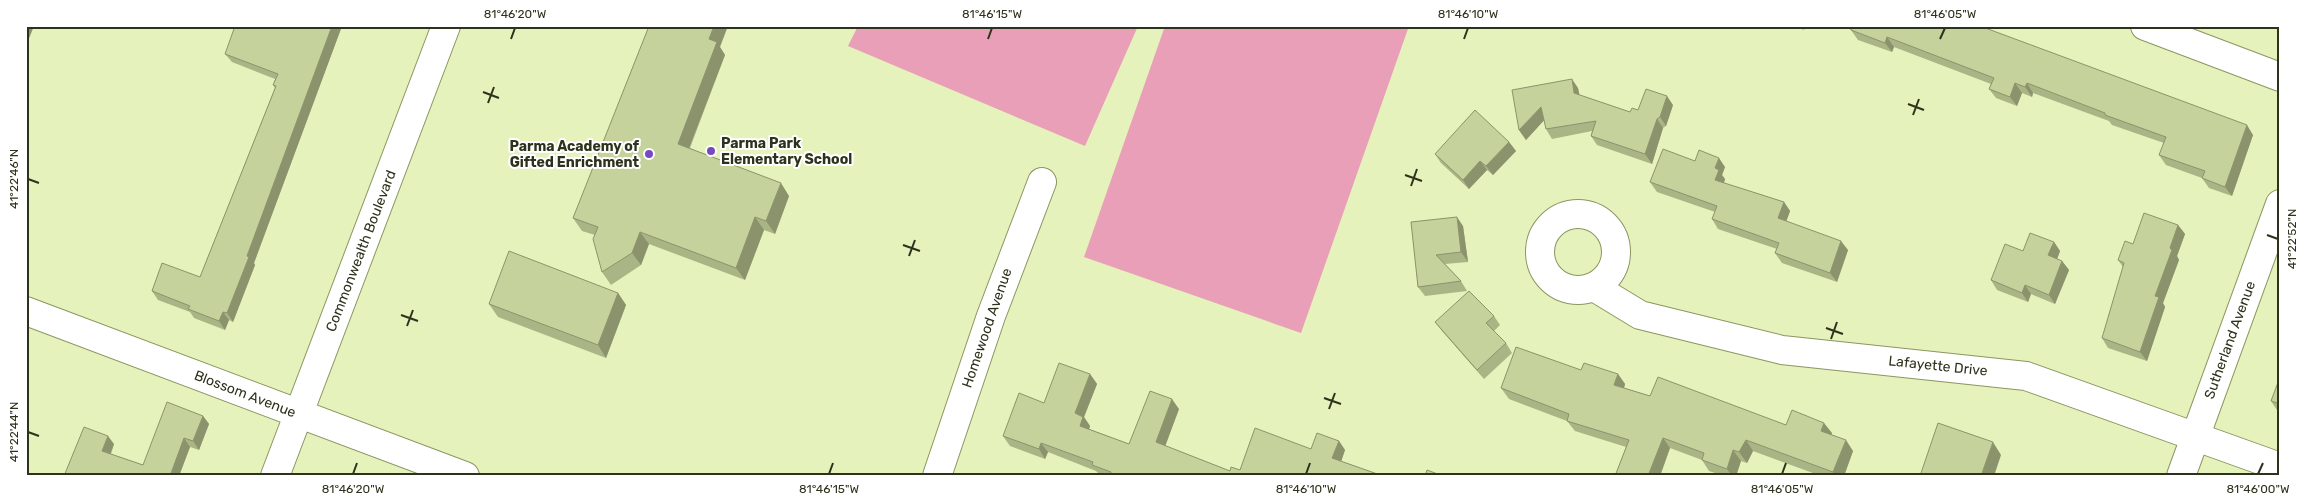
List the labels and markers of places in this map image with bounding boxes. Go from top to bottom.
place label: Parma Park Elementary School [721,135,852,168]
place label: Parma Academy of Gifted Enrichment [510,138,640,171]
marker: Parma Park Elementary School [705,145,717,157]
marker: Parma Academy of Gifted Enrichment [643,148,655,160]

